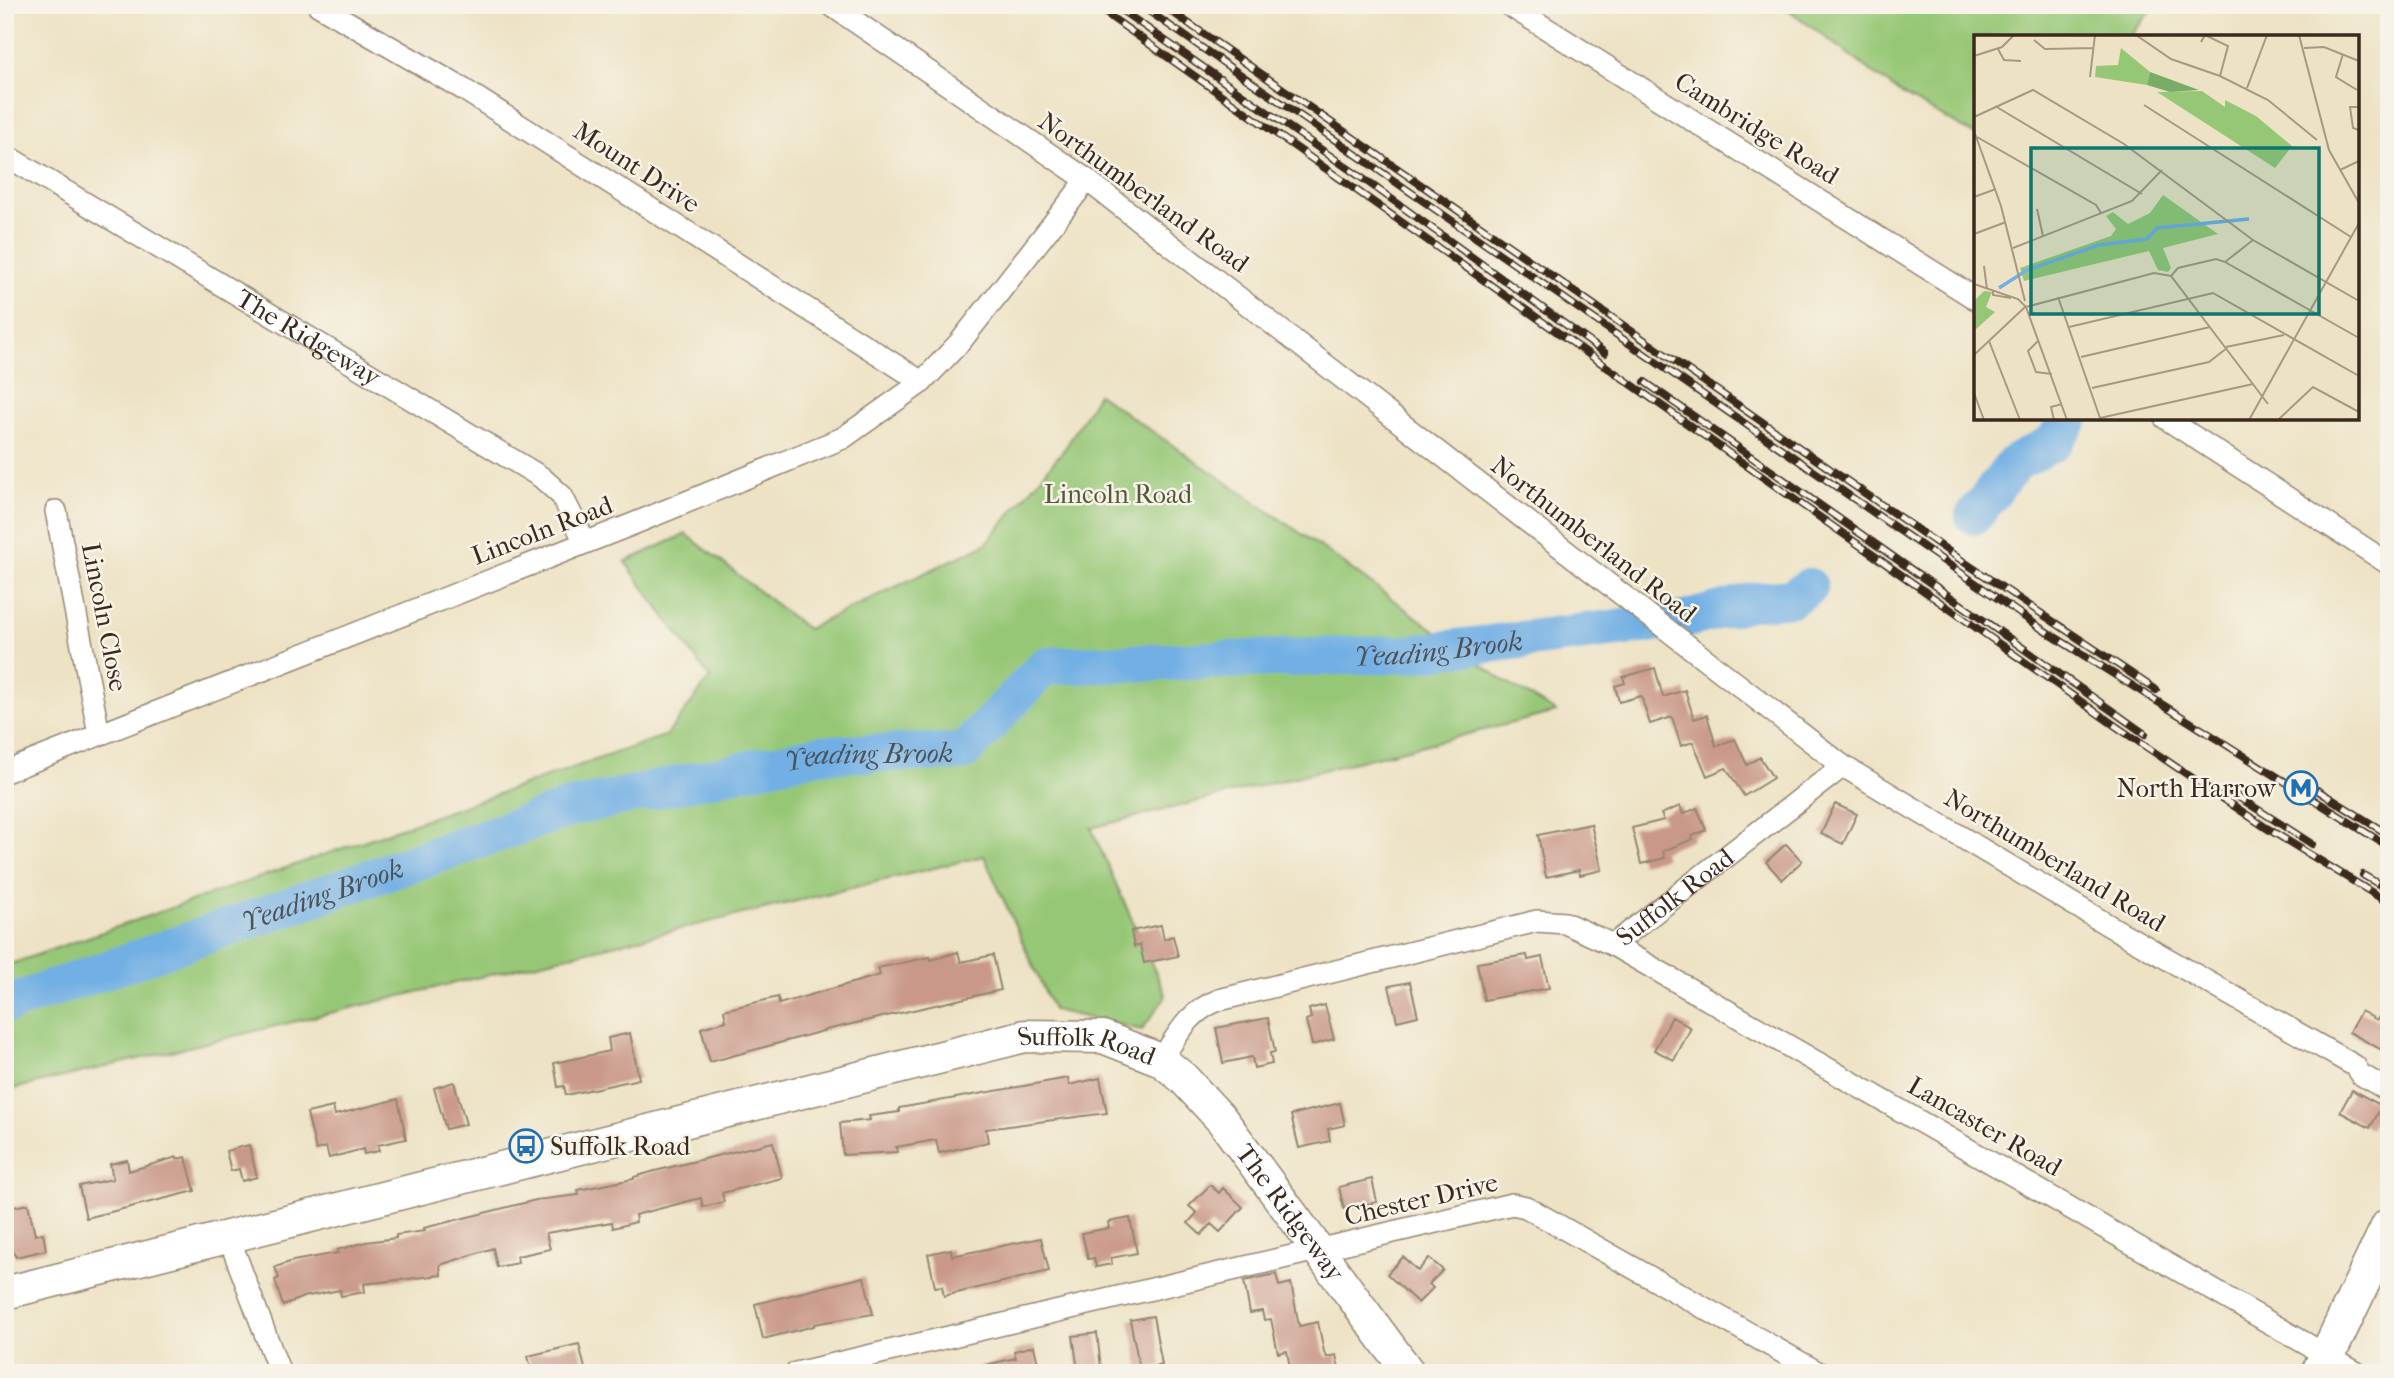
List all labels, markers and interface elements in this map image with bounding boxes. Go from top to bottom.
inset map [1974,35,2359,420]
street label: Cambridge Road [1669,66,1845,192]
street label: Northumberland Road [1033,106,1256,280]
street label: Mount Drive [568,115,706,220]
street label: The Ridgeway [231,283,387,393]
street label: Northumberland Road [1485,449,1703,630]
park label: Lincoln Road [1044,479,1193,510]
street label: Lincoln Road [467,489,618,572]
street label: Lincoln Close [75,540,134,694]
water label: Yeading Brook [1354,624,1525,673]
water label: Yeading Brook [782,736,954,778]
metro station icon: North Harrow [2282,769,2320,807]
place label: North Harrow [2117,773,2277,804]
street label: Northumberland Road [1939,782,2172,939]
street label: Suffolk Road [1610,841,1741,953]
water label: Yeading Brook [237,851,408,938]
street label: Suffolk Road [1014,1020,1161,1073]
street label: Lancaster Road [1902,1070,2068,1183]
bus stop icon: Suffolk Road [507,1127,545,1165]
place label: Suffolk Road [550,1131,691,1162]
street label: The Ridgeway [1229,1138,1351,1288]
street label: Chester Drive [1341,1167,1501,1232]

